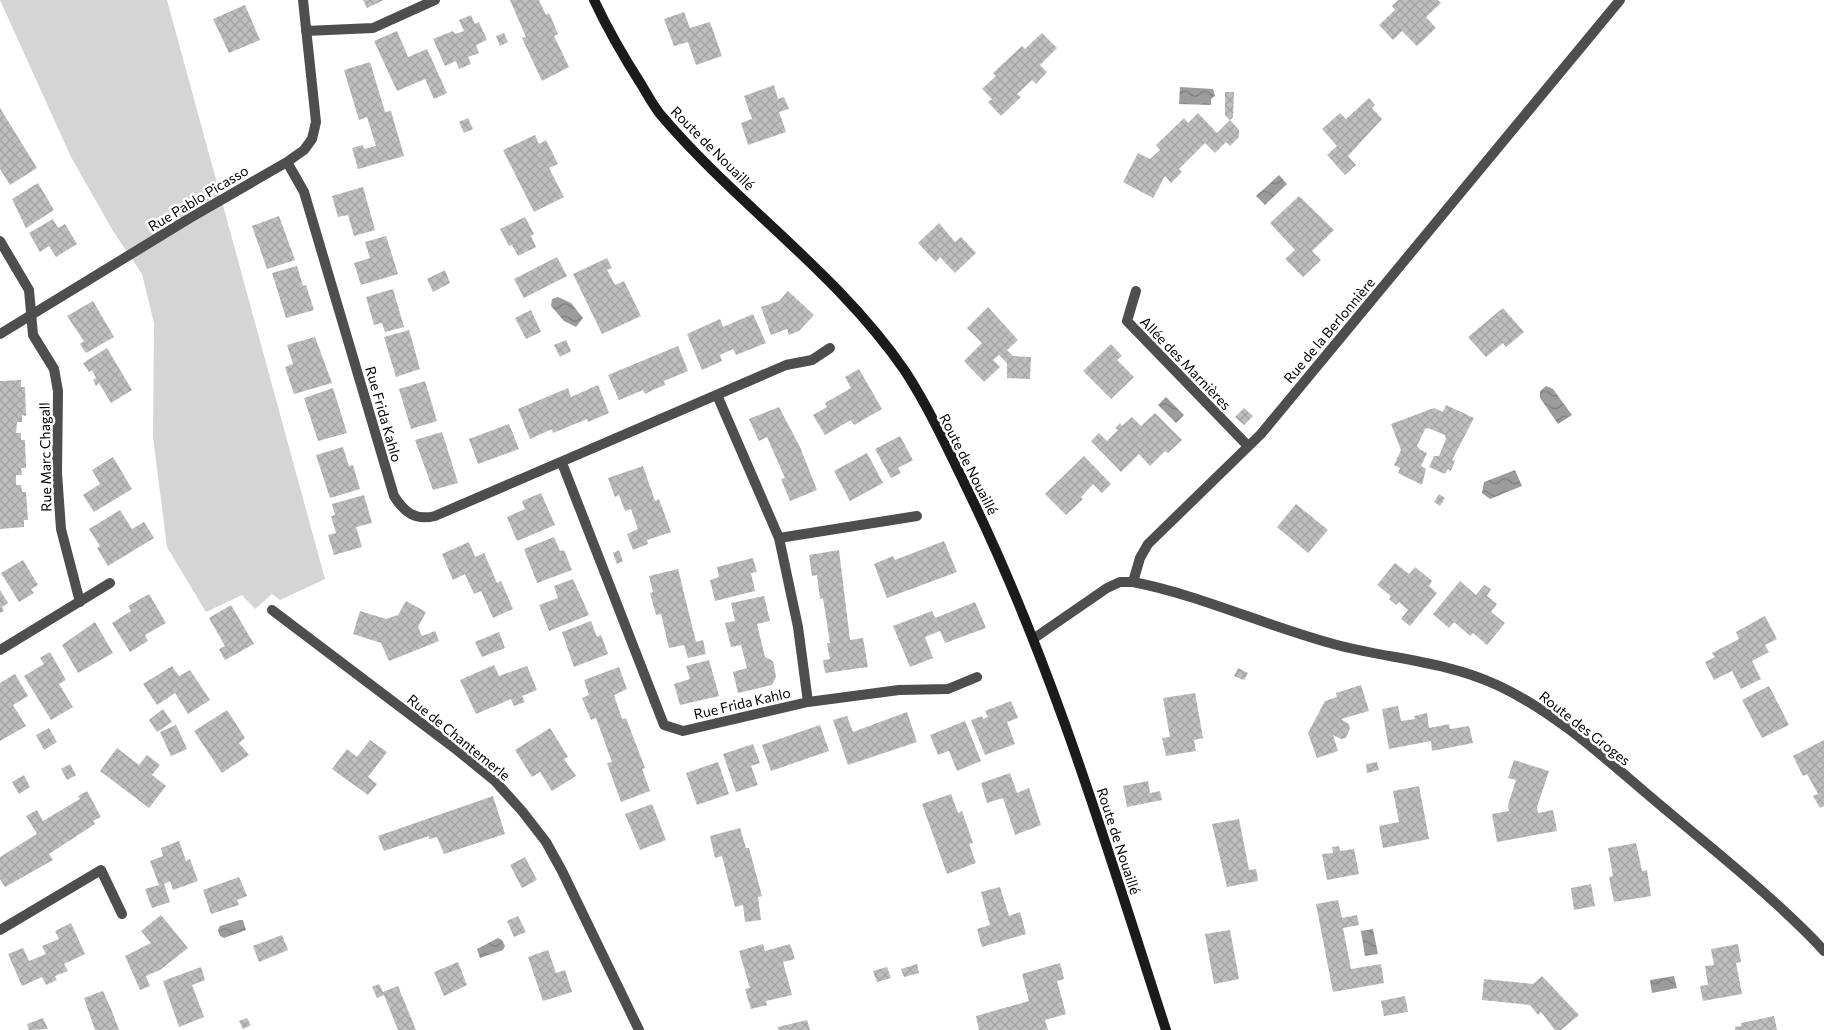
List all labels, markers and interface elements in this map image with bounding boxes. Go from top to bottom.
street label: Route de Nouaillé [668,103,758,193]
street label: Rue Pablo Picasso [145,161,251,235]
street label: Rue de la Berlonnière [1280,274,1378,386]
street label: Allée des Marnières [1137,313,1235,413]
street label: Rue Frida Kahlo [362,364,406,464]
street label: Rue Marc Chagall [36,402,54,512]
street label: Route de Nouaillé [936,411,1002,517]
street label: Rue Frida Kahlo [692,684,792,722]
street label: Route des Groges [1536,687,1634,769]
street label: Rue de Chantemerle [404,690,514,784]
street label: Route de Nouaillé [1094,786,1144,896]

